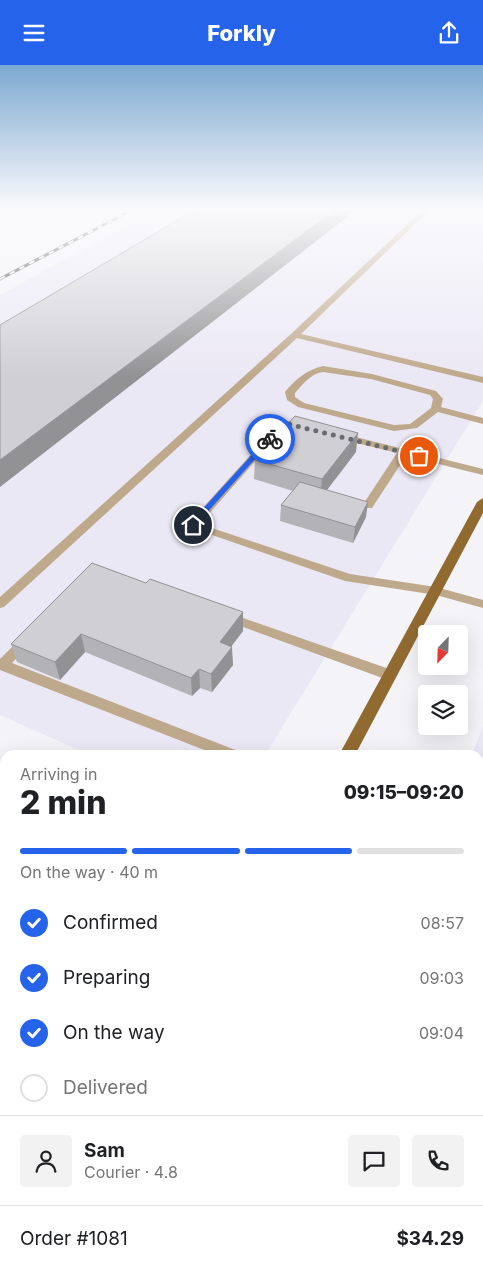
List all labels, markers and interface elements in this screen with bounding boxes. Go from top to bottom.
icon: menu [20,19,48,47]
icon: share [435,19,463,47]
text: Forkly [207,20,276,46]
courier [245,414,295,464]
icon: bike [256,425,284,453]
pin [398,435,440,477]
icon: bag [405,442,433,470]
pin [172,504,214,546]
icon: home [179,511,207,539]
north arrow [418,625,468,675]
map controls [418,625,468,735]
button: layers [418,685,468,735]
text: Arriving in [20,764,97,784]
text: 09:15–09:20 [344,781,464,804]
text: 2 min [20,783,106,822]
text: On the way · 40 m [20,862,158,882]
icon: check [20,909,48,937]
text: Confirmed [63,911,158,934]
text: 08:57 [421,913,464,933]
icon: check [20,964,48,992]
text: Preparing [63,966,150,989]
text: 09:03 [419,968,464,988]
icon: check [20,1019,48,1047]
text: On the way [63,1021,165,1044]
text: 09:04 [419,1023,464,1043]
text: Delivered [63,1076,148,1099]
button: person [20,1135,72,1187]
button: chat [348,1135,400,1187]
button: phone [412,1135,464,1187]
text: Sam [84,1139,125,1162]
text: Courier · 4.8 [84,1162,178,1182]
text: Order #1081 [20,1227,128,1250]
text: $34.29 [396,1227,464,1250]

